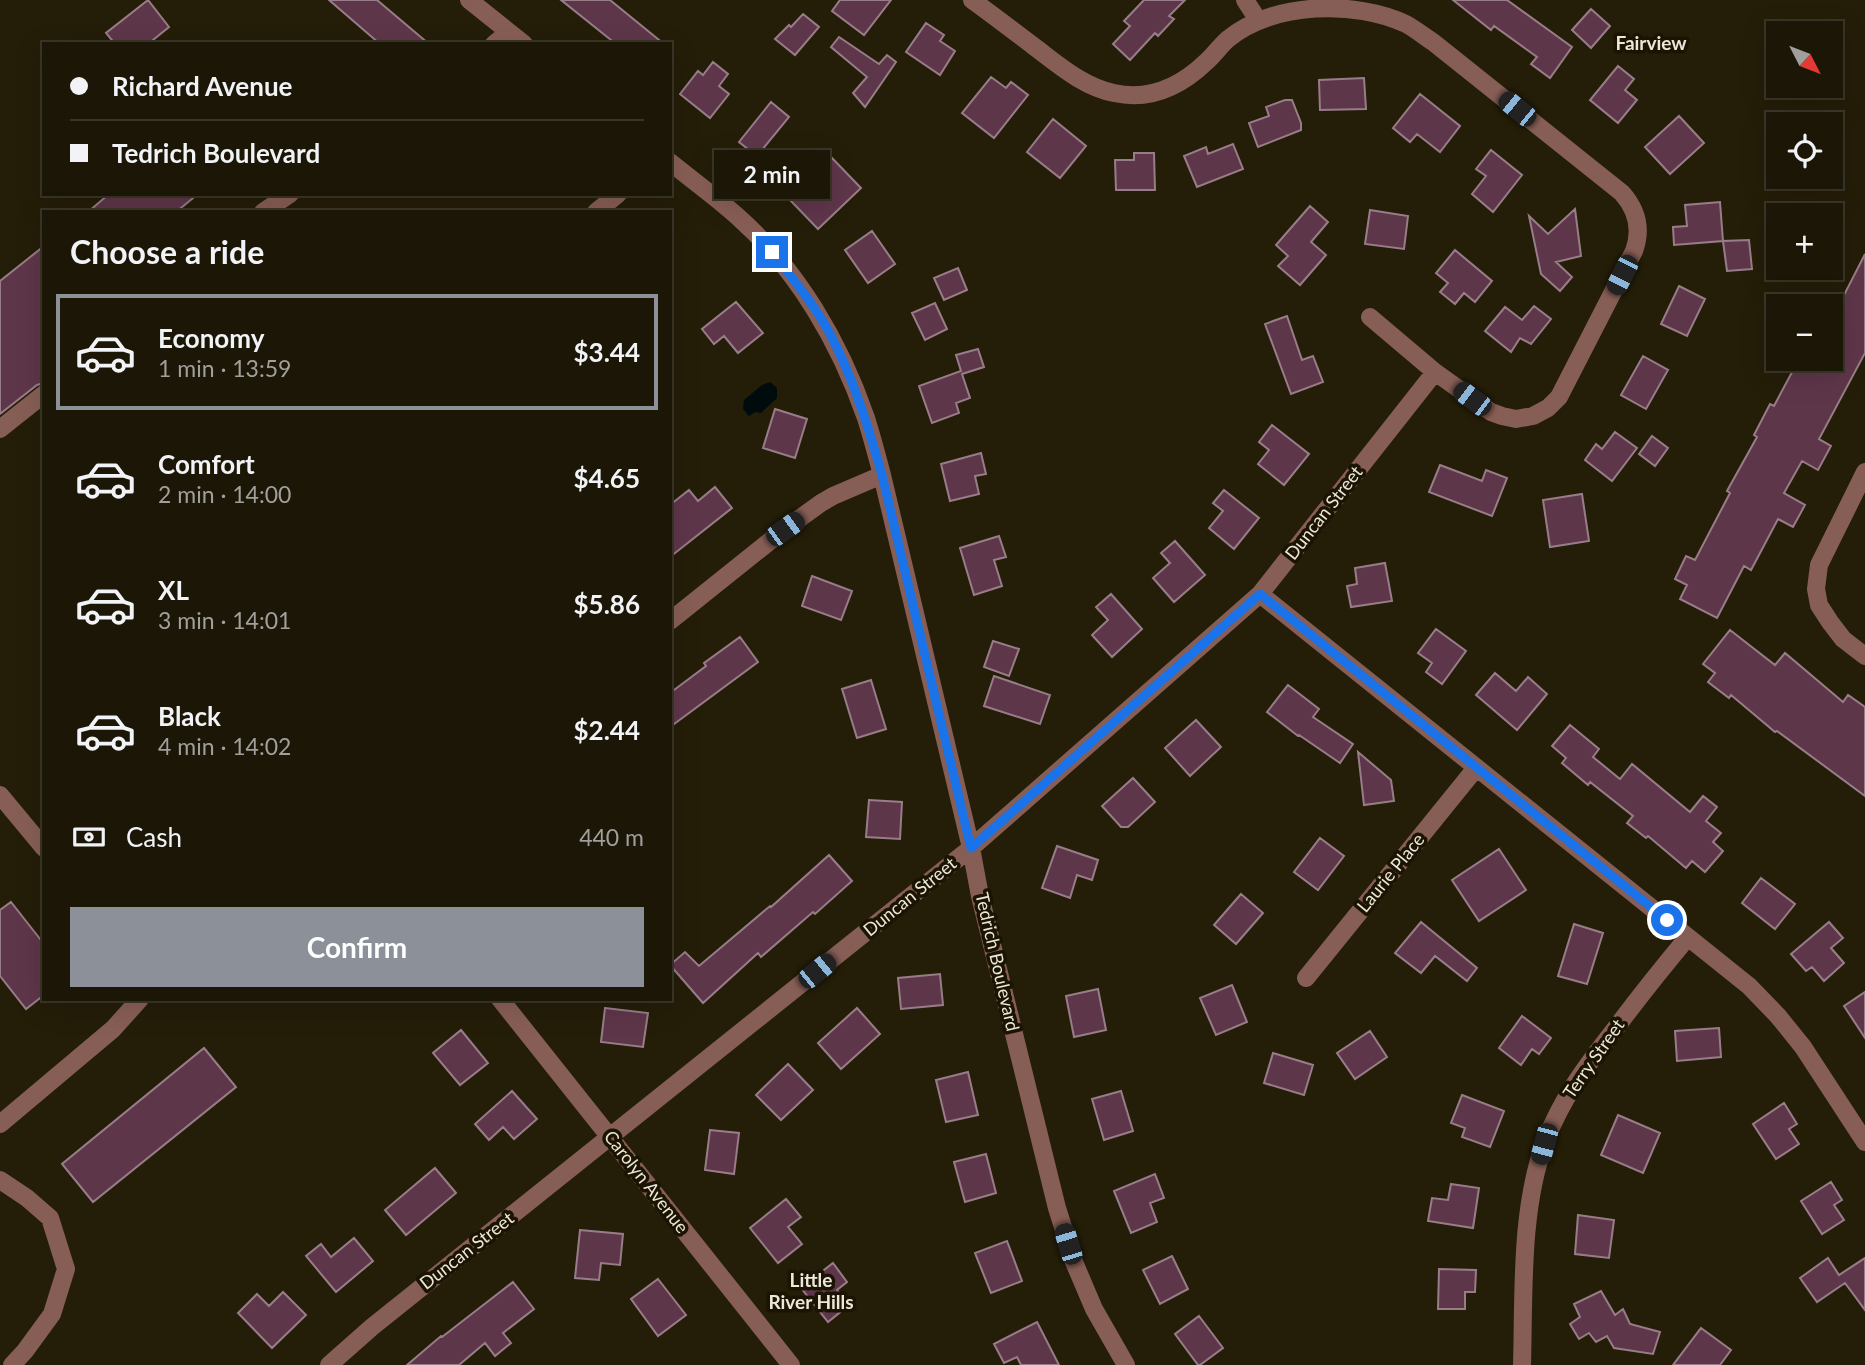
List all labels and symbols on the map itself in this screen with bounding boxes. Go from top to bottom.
north arrow [1766,21,1843,98]
district label: Fairview [1615,31,1687,54]
car [1495,88,1540,130]
callout: 2 min [714,150,830,200]
route end [756,236,788,268]
car [1604,252,1641,298]
car [1449,378,1496,420]
street label: Duncan Street [1280,461,1367,564]
car [762,508,809,550]
street label: Laurie Place [1352,828,1429,916]
street label: Duncan Street [858,852,961,940]
street label: Tedrich Boulevard [971,890,1025,1033]
route start [1651,904,1683,936]
car [795,950,840,992]
street label: Terry Street [1558,1014,1629,1102]
car [1529,1121,1560,1167]
street label: Carolyn Avenue [600,1126,694,1237]
street label: Duncan Street [415,1206,518,1294]
car [1052,1221,1085,1267]
district label: Little River Hills [768,1268,854,1313]

